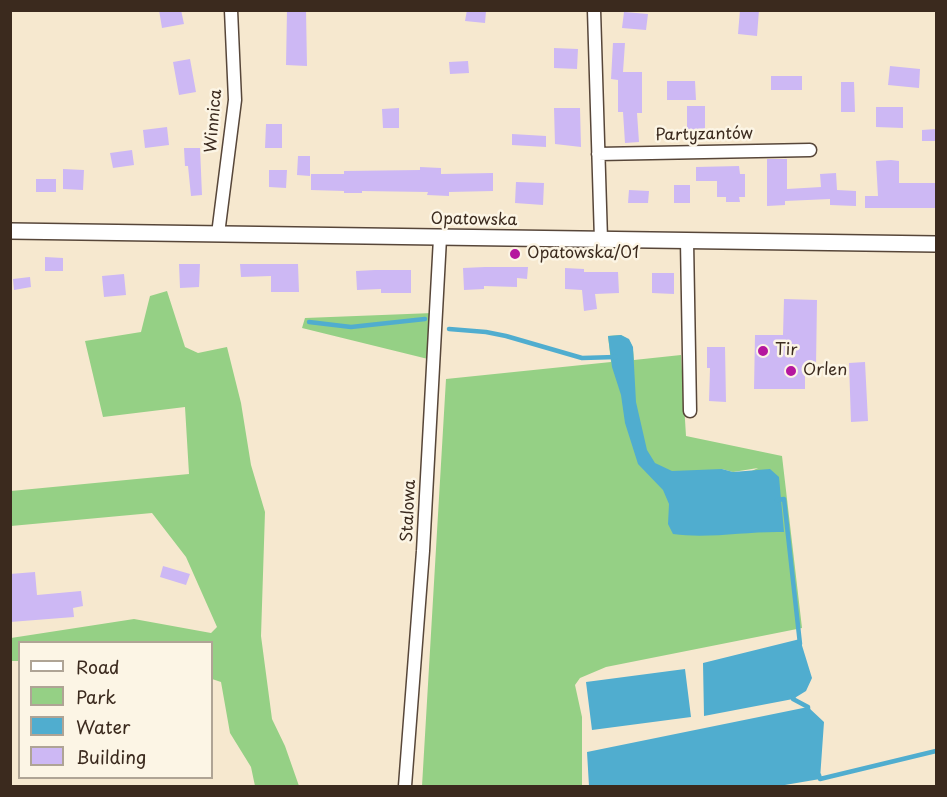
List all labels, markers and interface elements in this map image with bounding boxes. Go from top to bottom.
street label: Winnica [202,88,226,154]
street label: Partyzantów [655,125,753,145]
street label: Opatowska [430,210,518,230]
place label: Opatowska/01 [527,244,639,264]
marker: Opatowska/01 [508,247,522,261]
place label: Tir [775,341,797,361]
marker: Tir [756,344,770,358]
place label: Orlen [803,361,847,381]
marker: Orlen [784,364,798,378]
street label: Stalowa [398,479,420,543]
legend [18,641,213,779]
text: Road [76,653,120,680]
text: Park [76,683,116,710]
text: Water [76,713,130,740]
text: Building [76,743,146,770]

